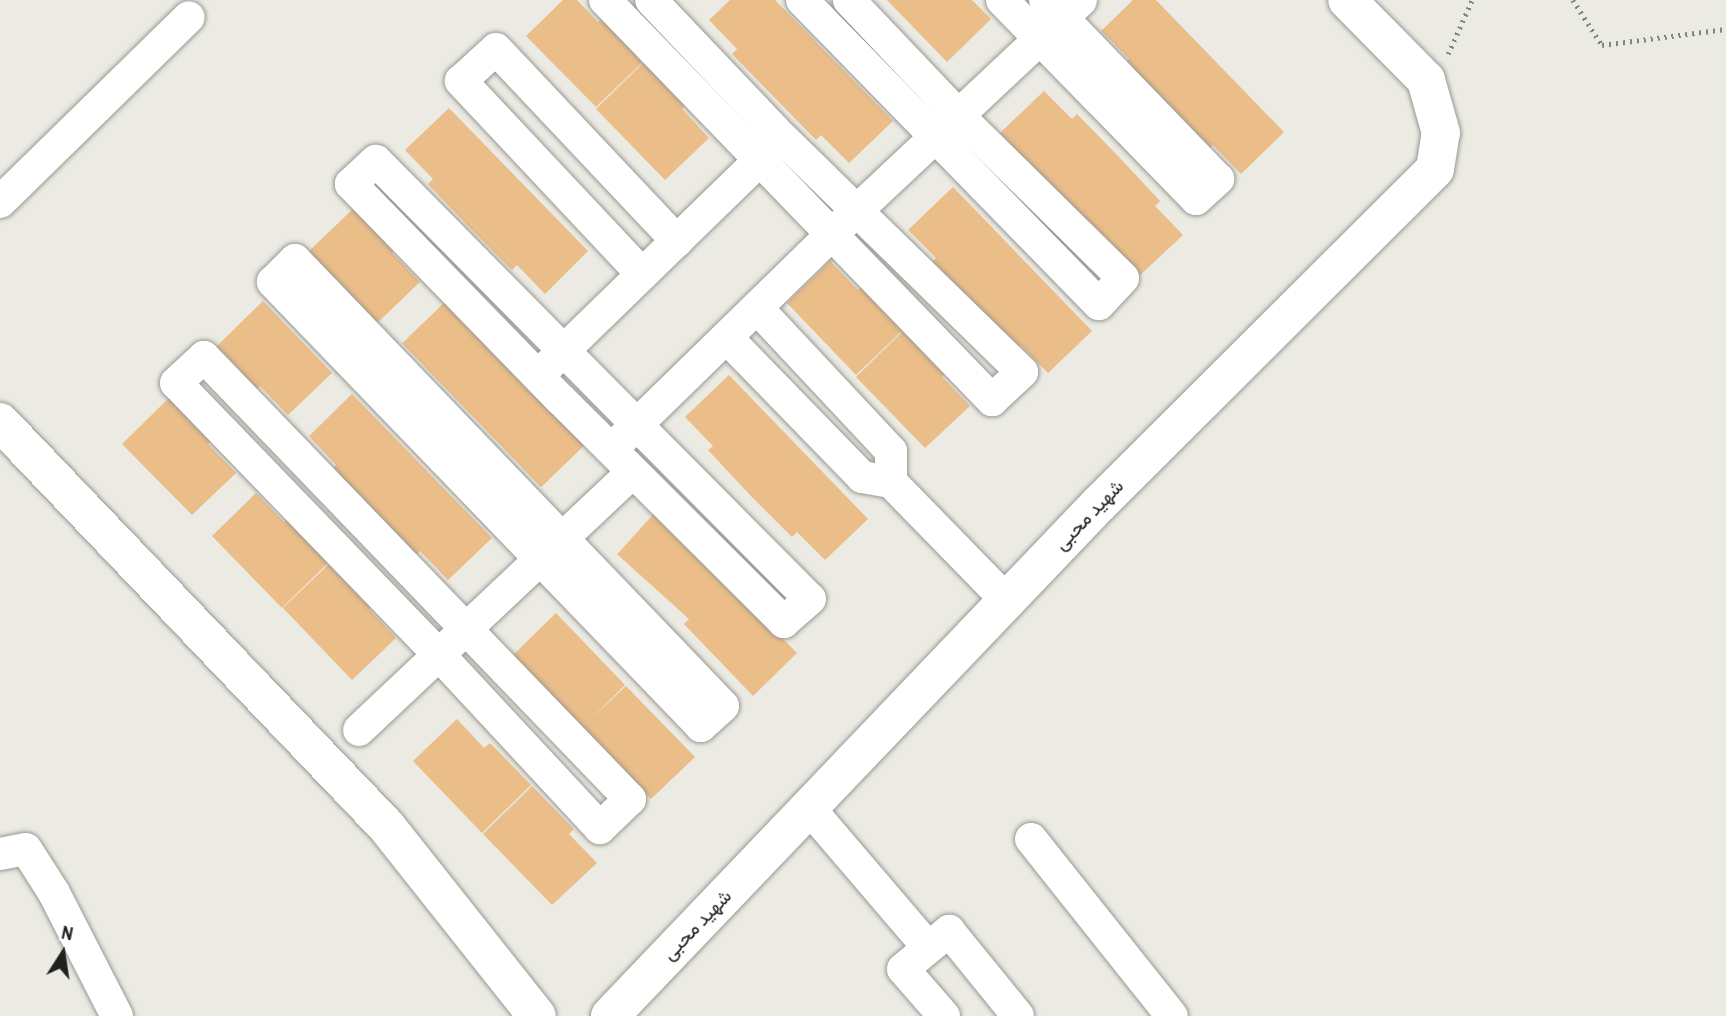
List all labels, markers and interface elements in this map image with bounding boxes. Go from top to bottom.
street label: شهید محبی [1050,475,1128,555]
street label: شهید محبی [658,885,736,965]
north arrow [28,918,98,988]
text: N [59,919,76,946]

